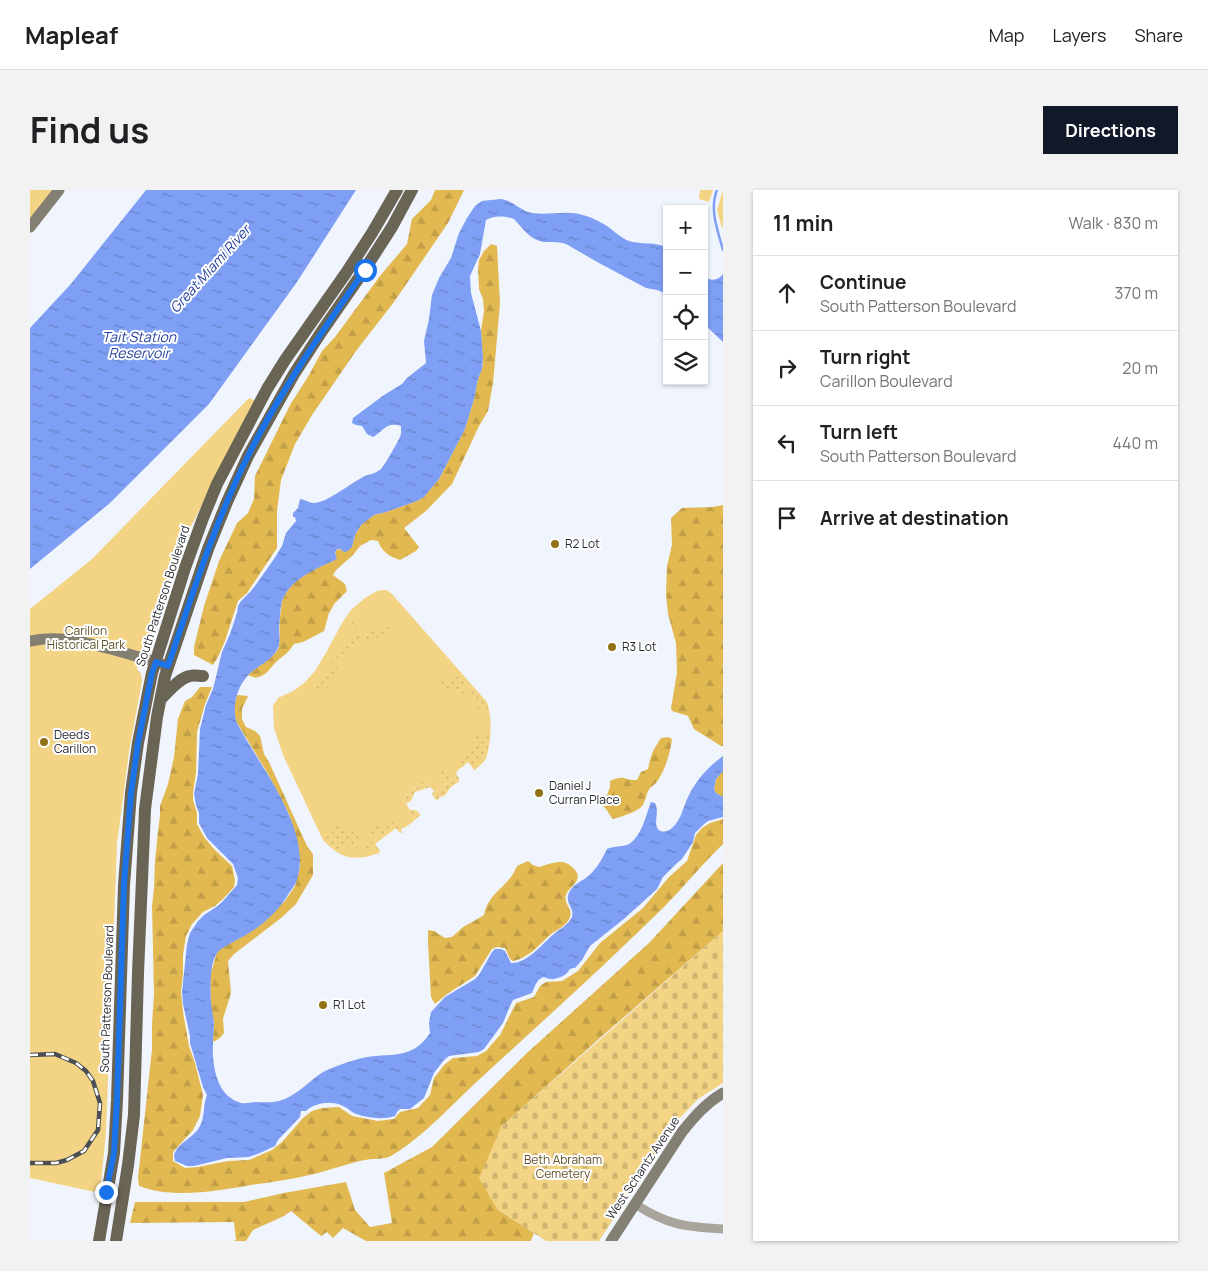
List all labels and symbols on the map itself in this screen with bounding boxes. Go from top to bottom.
water label: Great Miami River [165,219,255,317]
route start [354,259,377,282]
water label: Tait Station Reservoir [102,327,177,362]
street label: South Patterson Boulevard [132,523,193,669]
place label: R2 Lot [565,535,600,552]
marker: R2 Lot [549,538,561,550]
park label: Carillon Historical Park [47,622,126,653]
place label: R3 Lot [622,638,657,655]
marker: R3 Lot [606,641,618,653]
place label: Deeds Carillon [54,726,96,757]
marker: Deeds Carillon [38,736,50,748]
place label: Daniel J Curran Place [549,777,620,808]
marker: Daniel J Curran Place [533,787,545,799]
street label: South Patterson Boulevard [95,925,118,1073]
place label: R1 Lot [333,996,366,1013]
marker: R1 Lot [317,999,329,1011]
street label: West Schantz Avenue [602,1113,683,1222]
park label: Beth Abraham Cemetery [524,1151,602,1182]
route end [95,1181,118,1204]

